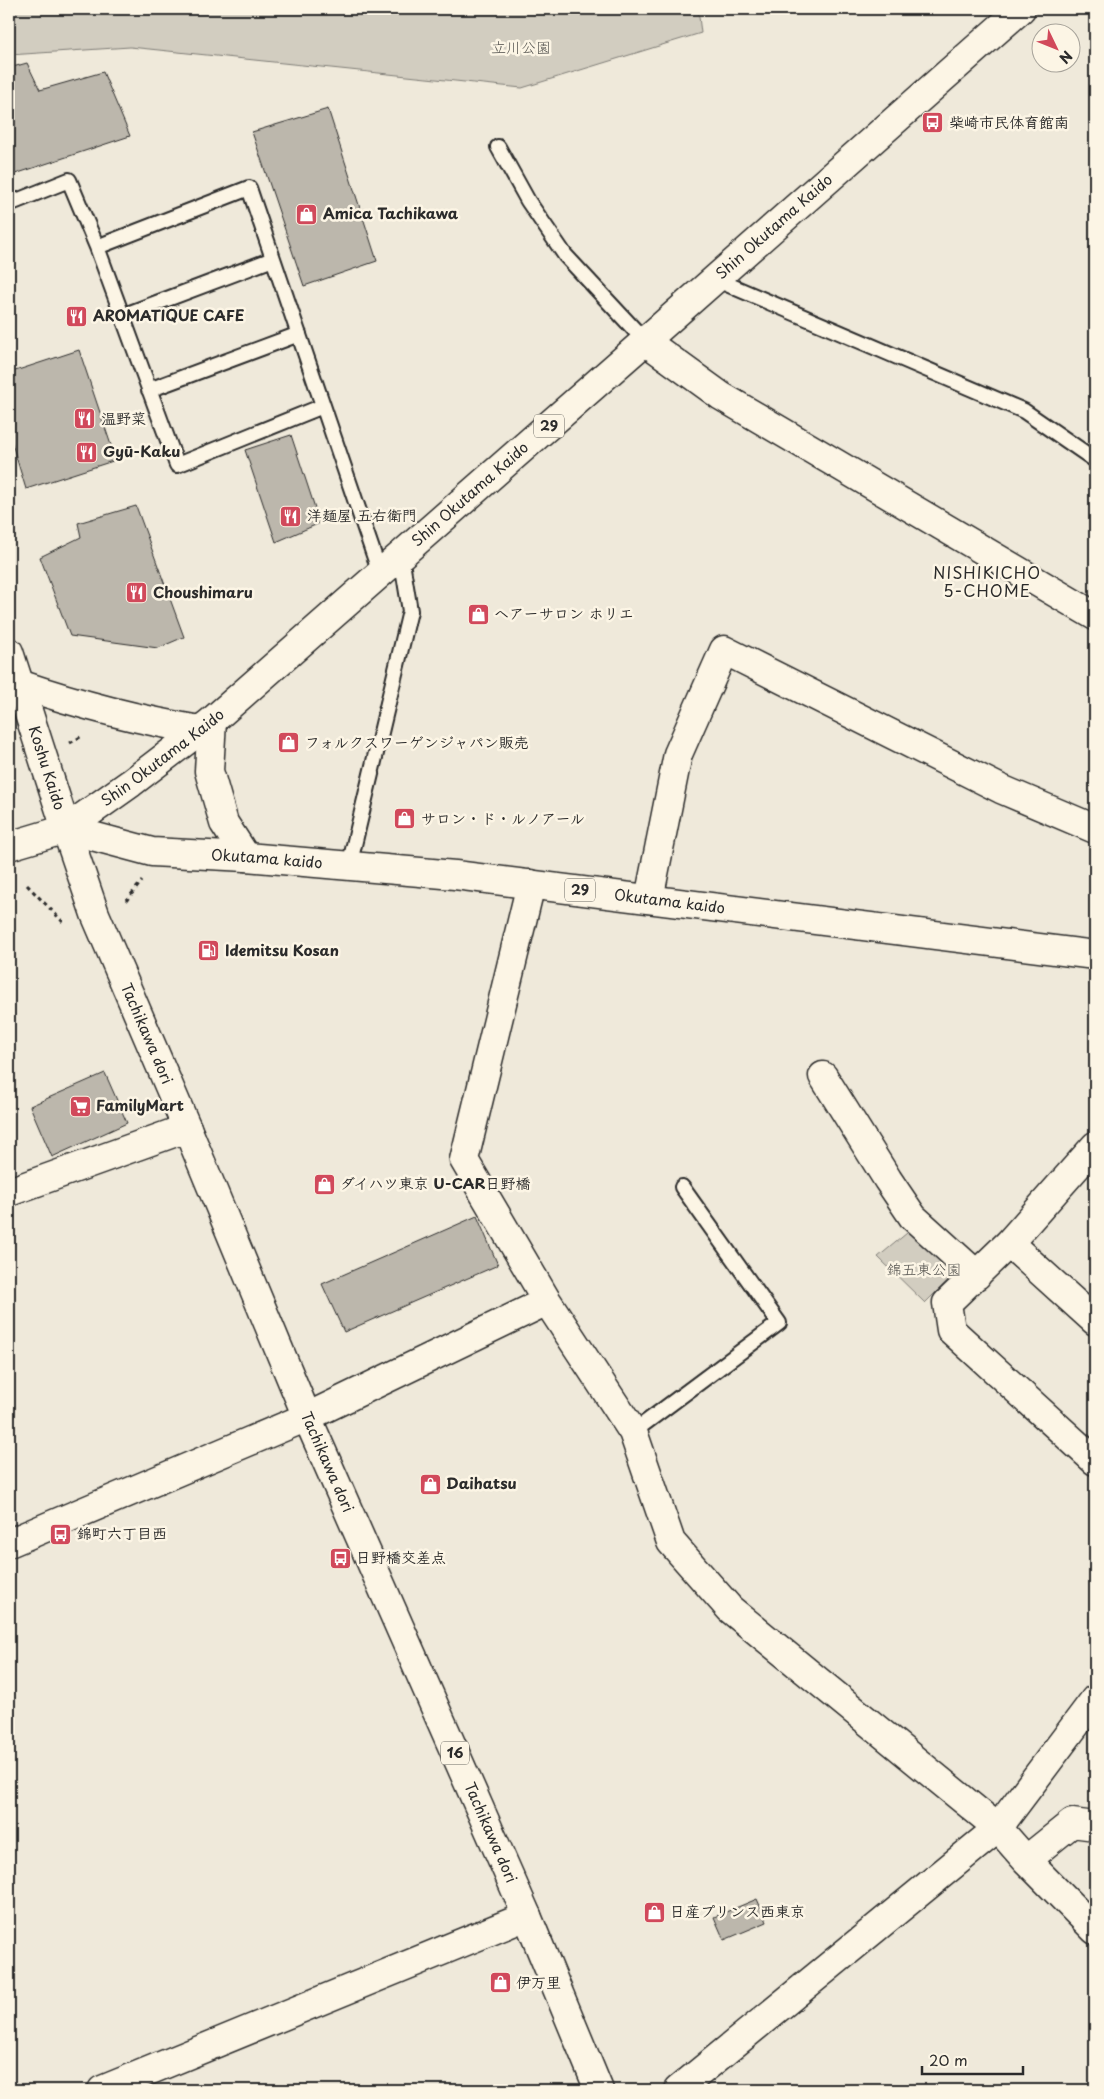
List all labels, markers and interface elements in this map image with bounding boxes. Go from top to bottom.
north arrow [1032,22,1082,72]
park label: 立川公園 [491,35,551,58]
text: N [1054,46,1077,68]
place label: 柴崎市民体育館南 [949,110,1069,133]
bus stop icon: 柴崎市民体育館南 [921,111,945,135]
street label: Shin Okutama Kaido [709,168,837,284]
place label: Amica Tachikawa [323,201,459,224]
shop icon: Amica Tachikawa [295,202,319,226]
place label: AROMATIQUE CAFE [93,303,245,326]
restaurant icon: AROMATIQUE CAFE [65,304,89,328]
place label: 温野菜 [101,406,146,429]
restaurant icon: 温野菜 [73,407,97,431]
road number: 29 [534,414,564,438]
street label: Shin Okutama Kaido [405,435,533,551]
place label: Gyū-Kaku [103,439,180,462]
restaurant icon: Gyū-Kaku [75,440,99,464]
place label: 洋麺屋 五右衛門 [307,503,417,526]
restaurant icon: 洋麺屋 五右衛門 [279,504,303,528]
district label: NISHIKICHO 5-CHOME [933,560,1041,602]
place label: Choushimaru [153,580,253,603]
restaurant icon: Choushimaru [125,581,149,605]
place label: ヘアーサロン ホリエ [494,601,634,624]
shop icon: ヘアーサロン ホリエ [466,602,490,626]
street label: Shin Okutama Kaido [95,703,228,811]
street label: Koshu Kaido [23,723,72,813]
place label: フォルクスワーゲンジャパン販売 [305,730,529,753]
shop icon: フォルクスワーゲンジャパン販売 [277,731,301,755]
place label: サロン・ド・ルノアール [421,806,585,829]
shop icon: サロン・ド・ルノアール [393,807,417,831]
street label: Okutama kaido [211,842,323,874]
road number: 29 [565,878,595,902]
street label: Okutama kaido [613,882,726,919]
place label: Idemitsu Kosan [225,938,339,961]
fuel station icon: Idemitsu Kosan [197,939,221,963]
street label: Tachikawa dori [116,979,180,1087]
place label: FamilyMart [96,1093,184,1116]
supermarket icon: FamilyMart [68,1094,92,1118]
place label: ダイハツ東京 U-CAR日野橋 [340,1171,531,1194]
shop icon: ダイハツ東京 U-CAR日野橋 [312,1172,336,1196]
park label: 錦五東公園 [886,1257,962,1280]
street label: Tachikawa dori [296,1408,361,1516]
place label: Daihatsu [446,1471,517,1494]
shop icon: Daihatsu [418,1472,442,1496]
place label: 錦町六丁目西 [77,1521,167,1544]
bus stop icon: 錦町六丁目西 [49,1522,73,1546]
place label: 日野橋交差点 [356,1545,446,1568]
bus stop icon: 日野橋交差点 [328,1546,352,1570]
road number: 16 [441,1742,469,1765]
street label: Tachikawa dori [459,1778,524,1886]
place label: 日産プリンス西東京 [670,1899,805,1922]
shop icon: 日産プリンス西東京 [642,1900,666,1924]
place label: 伊万里 [516,1970,561,1993]
shop icon: 伊万里 [488,1971,512,1995]
scale bar [922,2044,1023,2076]
text: 20 m [929,2048,968,2071]

